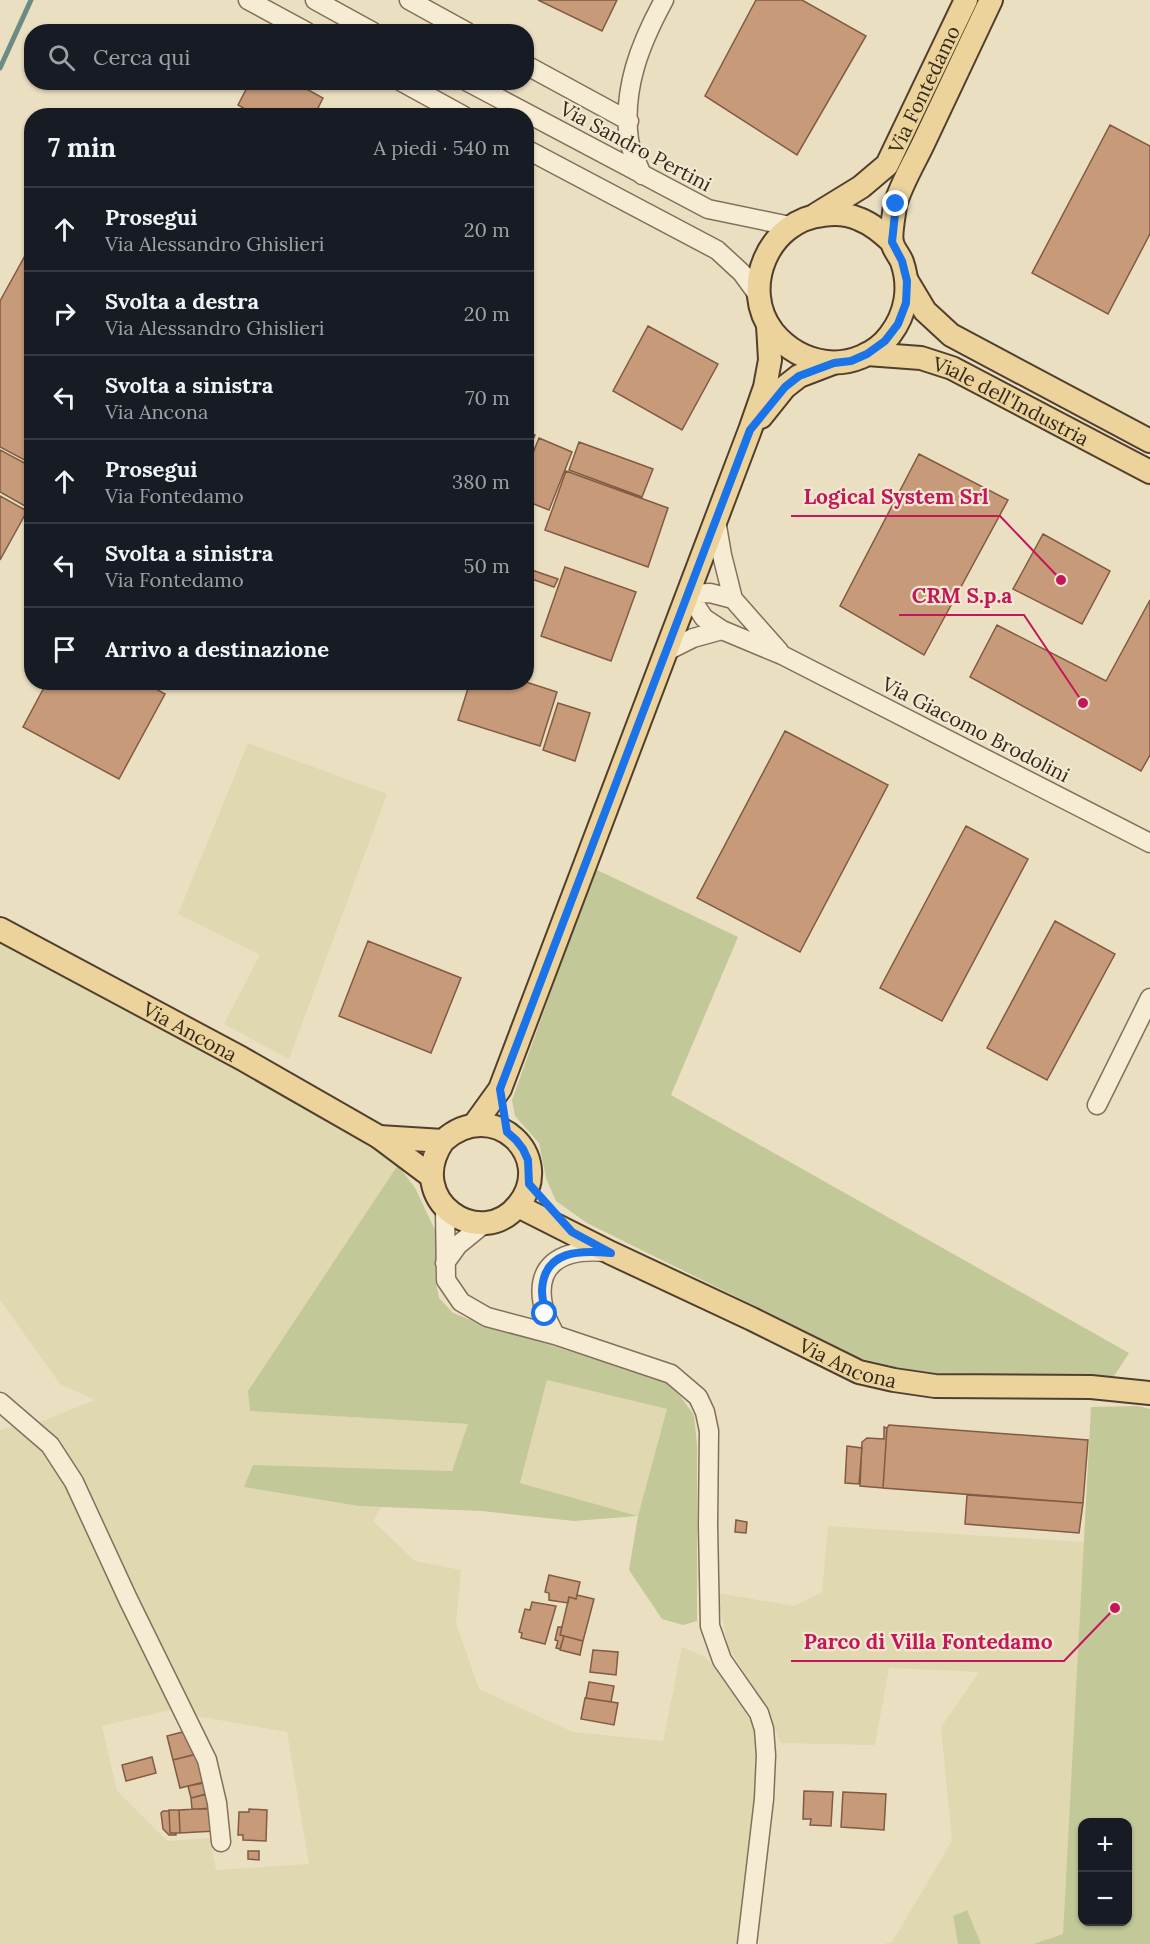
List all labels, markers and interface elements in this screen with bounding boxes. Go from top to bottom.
street label: Via Fontedamo [882,21,965,158]
search box [24,24,534,90]
icon: search [45,41,78,74]
text: Cerca qui [93,43,190,71]
street label: Via Sandro Pertini [555,95,716,196]
text: 7 min [48,131,116,164]
text: A piedi · 540 m [374,135,510,160]
route end [882,190,908,216]
text: Prosegui [105,203,197,231]
icon: ahead [48,213,81,246]
text: 20 m [464,217,510,242]
text: Via Alessandro Ghislieri [105,231,324,256]
text: Svolta a destra [105,287,259,315]
icon: right [48,297,81,330]
text: 20 m [464,301,510,326]
text: Via Alessandro Ghislieri [105,315,324,340]
street label: Viale dell'Industria [929,350,1094,450]
text: Svolta a sinistra [105,371,273,399]
icon: left [48,381,81,414]
text: 70 m [465,385,510,410]
text: Via Ancona [105,399,208,424]
text: Prosegui [105,455,197,483]
icon: ahead [48,465,81,498]
text: 380 m [452,469,510,494]
callout: Logical System Srl [791,477,1000,516]
text: Via Fontedamo [105,483,244,508]
text: Logical System Srl [803,483,989,510]
text: Svolta a sinistra [105,539,273,567]
icon: left [48,549,81,582]
text: 50 m [464,553,510,578]
text: Via Fontedamo [105,567,244,592]
callout: CRM S.p.a [899,576,1024,615]
text: CRM S.p.a [912,582,1012,609]
icon: arrive [48,633,81,666]
text: Arrivo a destinazione [105,635,329,663]
street label: Via Giacomo Brodolini [877,670,1074,787]
street label: Via Ancona [138,995,242,1066]
route start [531,1300,557,1326]
street label: Via Ancona [794,1332,899,1393]
callout: Parco di Villa Fontedamo [791,1622,1064,1661]
text: Parco di Villa Fontedamo [803,1628,1053,1655]
map controls [1078,1818,1132,1926]
button: + [1078,1818,1132,1872]
button: − [1078,1872,1132,1926]

